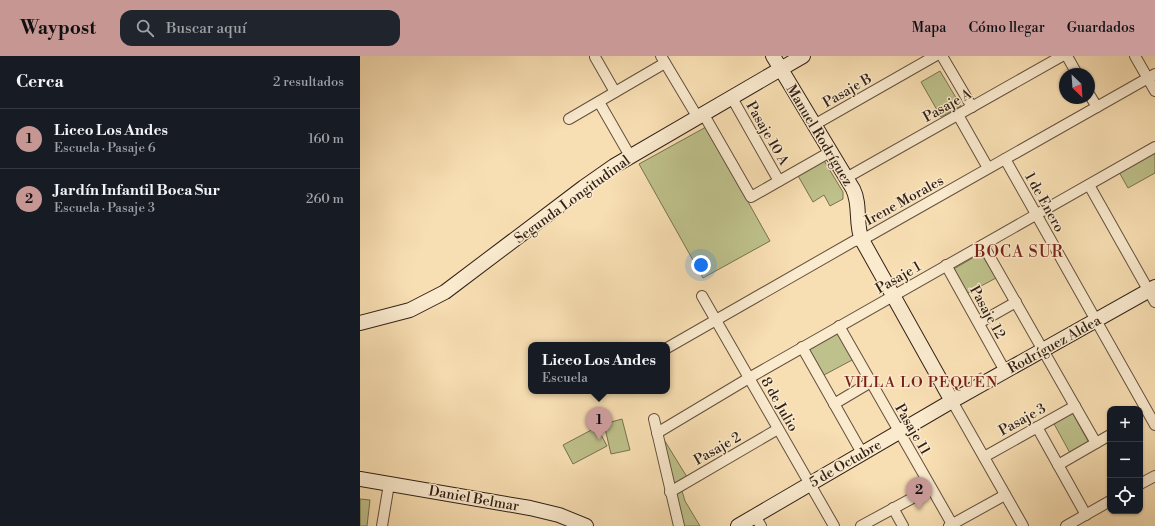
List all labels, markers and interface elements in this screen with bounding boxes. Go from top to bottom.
search box [120,10,400,46]
text: Waypost [20,16,96,40]
icon: search [134,17,156,39]
text: Buscar aquí [166,19,247,38]
text: Mapa [912,19,946,37]
text: Cómo llegar [968,19,1045,37]
text: Guardados [1067,19,1135,37]
north arrow [1059,68,1095,104]
street label: Pasaje B [820,70,875,112]
text: Cerca [16,71,64,93]
text: 2 resultados [273,74,344,90]
street label: Manuel Rodríguez [782,81,857,190]
street label: Pasaje A [920,85,975,127]
street label: Pasaje 10 A [742,98,793,169]
text: Liceo Los Andes [54,121,168,140]
text: 1 [26,131,32,147]
text: 160 m [308,131,344,147]
text: Escuela · Pasaje 6 [54,140,156,156]
street label: Segunda Longitudinal [511,152,634,248]
street label: 1 de Enero [1020,169,1068,236]
street label: Irene Morales [862,172,947,230]
text: Jardín Infantil Boca Sur [54,181,220,200]
text: 2 [25,191,33,207]
text: 260 m [306,191,344,207]
text: Escuela · Pasaje 3 [54,200,155,216]
district label: BOCA SUR [973,242,1064,262]
your location [691,255,711,275]
street label: Pasaje 1 [872,258,925,298]
street label: Pasaje 12 [965,283,1009,342]
street label: Rodríguez Aldea [1005,311,1105,378]
popup [528,342,670,394]
text: Liceo Los Andes [542,351,656,370]
text: Escuela [542,370,588,386]
district label: VILLA LO PEQUÉN [843,372,998,392]
street label: 8 de Julio [756,374,802,435]
street label: Pasaje 3 [996,399,1050,440]
street label: Pasaje 11 [890,401,934,458]
map controls [1107,406,1143,514]
button: + [1107,406,1143,442]
pin: 1 [586,407,612,440]
street label: Pasaje 2 [691,428,744,470]
street label: 5 de Octubre [806,436,885,492]
button: − [1107,442,1143,478]
pin: 2 [906,477,932,510]
button: locate [1107,478,1143,514]
street label: Daniel Belmar [427,482,520,516]

